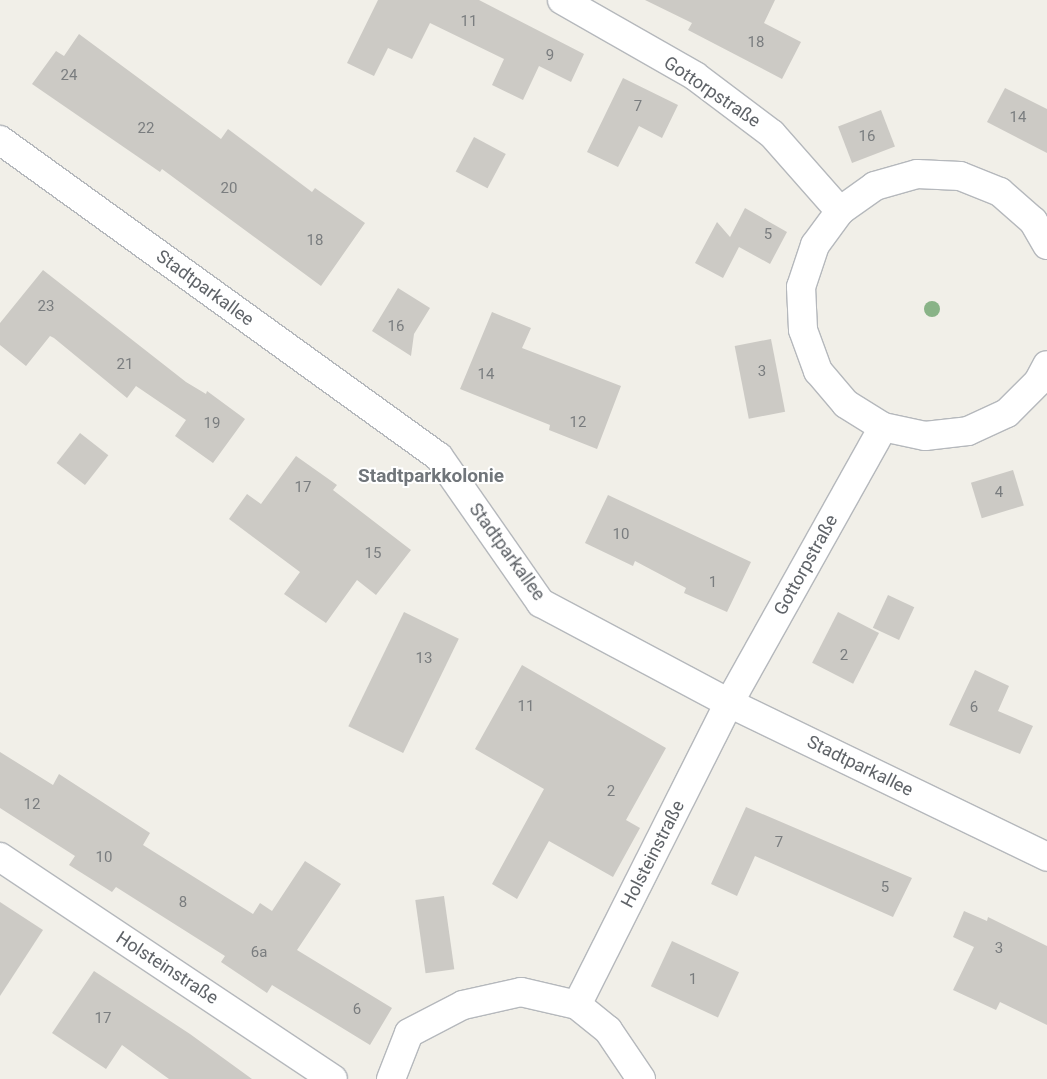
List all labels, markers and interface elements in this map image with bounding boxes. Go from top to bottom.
house number: 11 [461,13,477,31]
house number: 18 [748,34,764,52]
house number: 9 [546,47,554,65]
street label: Gottorpstraße [660,52,764,132]
house number: 24 [61,67,77,85]
house number: 7 [634,98,642,116]
house number: 14 [1010,109,1026,127]
house number: 22 [138,120,154,138]
house number: 16 [859,128,875,146]
house number: 20 [221,180,237,198]
house number: 5 [764,226,772,244]
house number: 18 [307,232,323,250]
street label: Stadtparkallee [152,245,258,331]
house number: 23 [38,298,54,316]
house number: 16 [388,318,404,336]
house number: 21 [117,356,133,374]
house number: 3 [758,363,766,381]
house number: 14 [478,366,494,384]
house number: 12 [570,414,586,432]
house number: 19 [204,415,220,433]
district label: Stadtparkkolonie [358,465,504,487]
house number: 17 [295,479,311,497]
house number: 4 [995,484,1003,502]
street label: Stadtparkallee [464,499,550,605]
street label: Gottorpstraße [770,511,842,619]
house number: 10 [613,526,629,544]
house number: 15 [365,545,381,563]
house number: 1 [709,574,717,592]
house number: 2 [840,647,848,665]
house number: 13 [416,650,432,668]
house number: 11 [518,698,534,716]
house number: 6 [970,699,978,717]
street label: Stadtparkallee [804,731,916,801]
house number: 2 [607,783,615,801]
house number: 12 [24,796,40,814]
street label: Holsteinstraße [617,797,689,911]
house number: 7 [775,834,783,852]
house number: 10 [96,849,112,867]
house number: 5 [881,879,889,897]
house number: 8 [179,894,187,912]
street label: Holsteinstraße [112,927,222,1009]
house number: 3 [995,940,1003,958]
house number: 6a [251,944,267,962]
house number: 1 [689,971,697,989]
house number: 6 [353,1001,361,1019]
house number: 17 [95,1010,111,1028]

